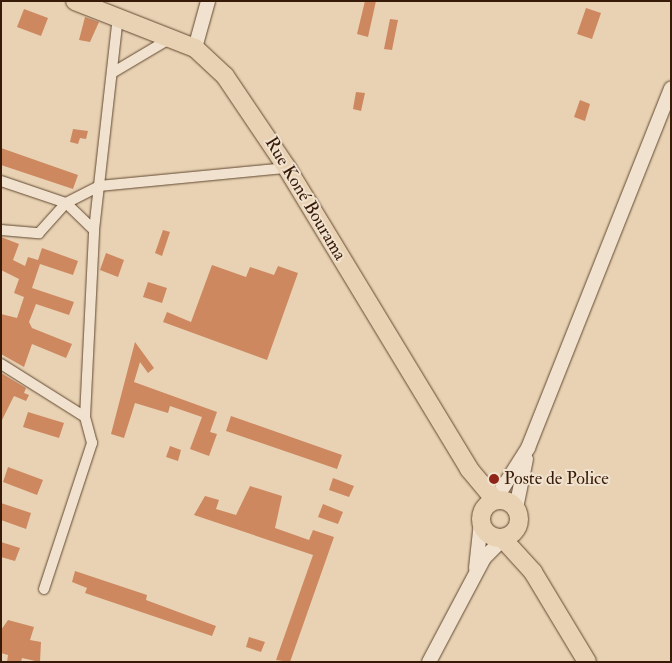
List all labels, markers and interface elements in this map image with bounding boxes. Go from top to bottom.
street label: Rue Koné Bourama [260,133,350,265]
place label: Poste de Police [504,468,609,490]
marker: Poste de Police [488,473,500,485]

